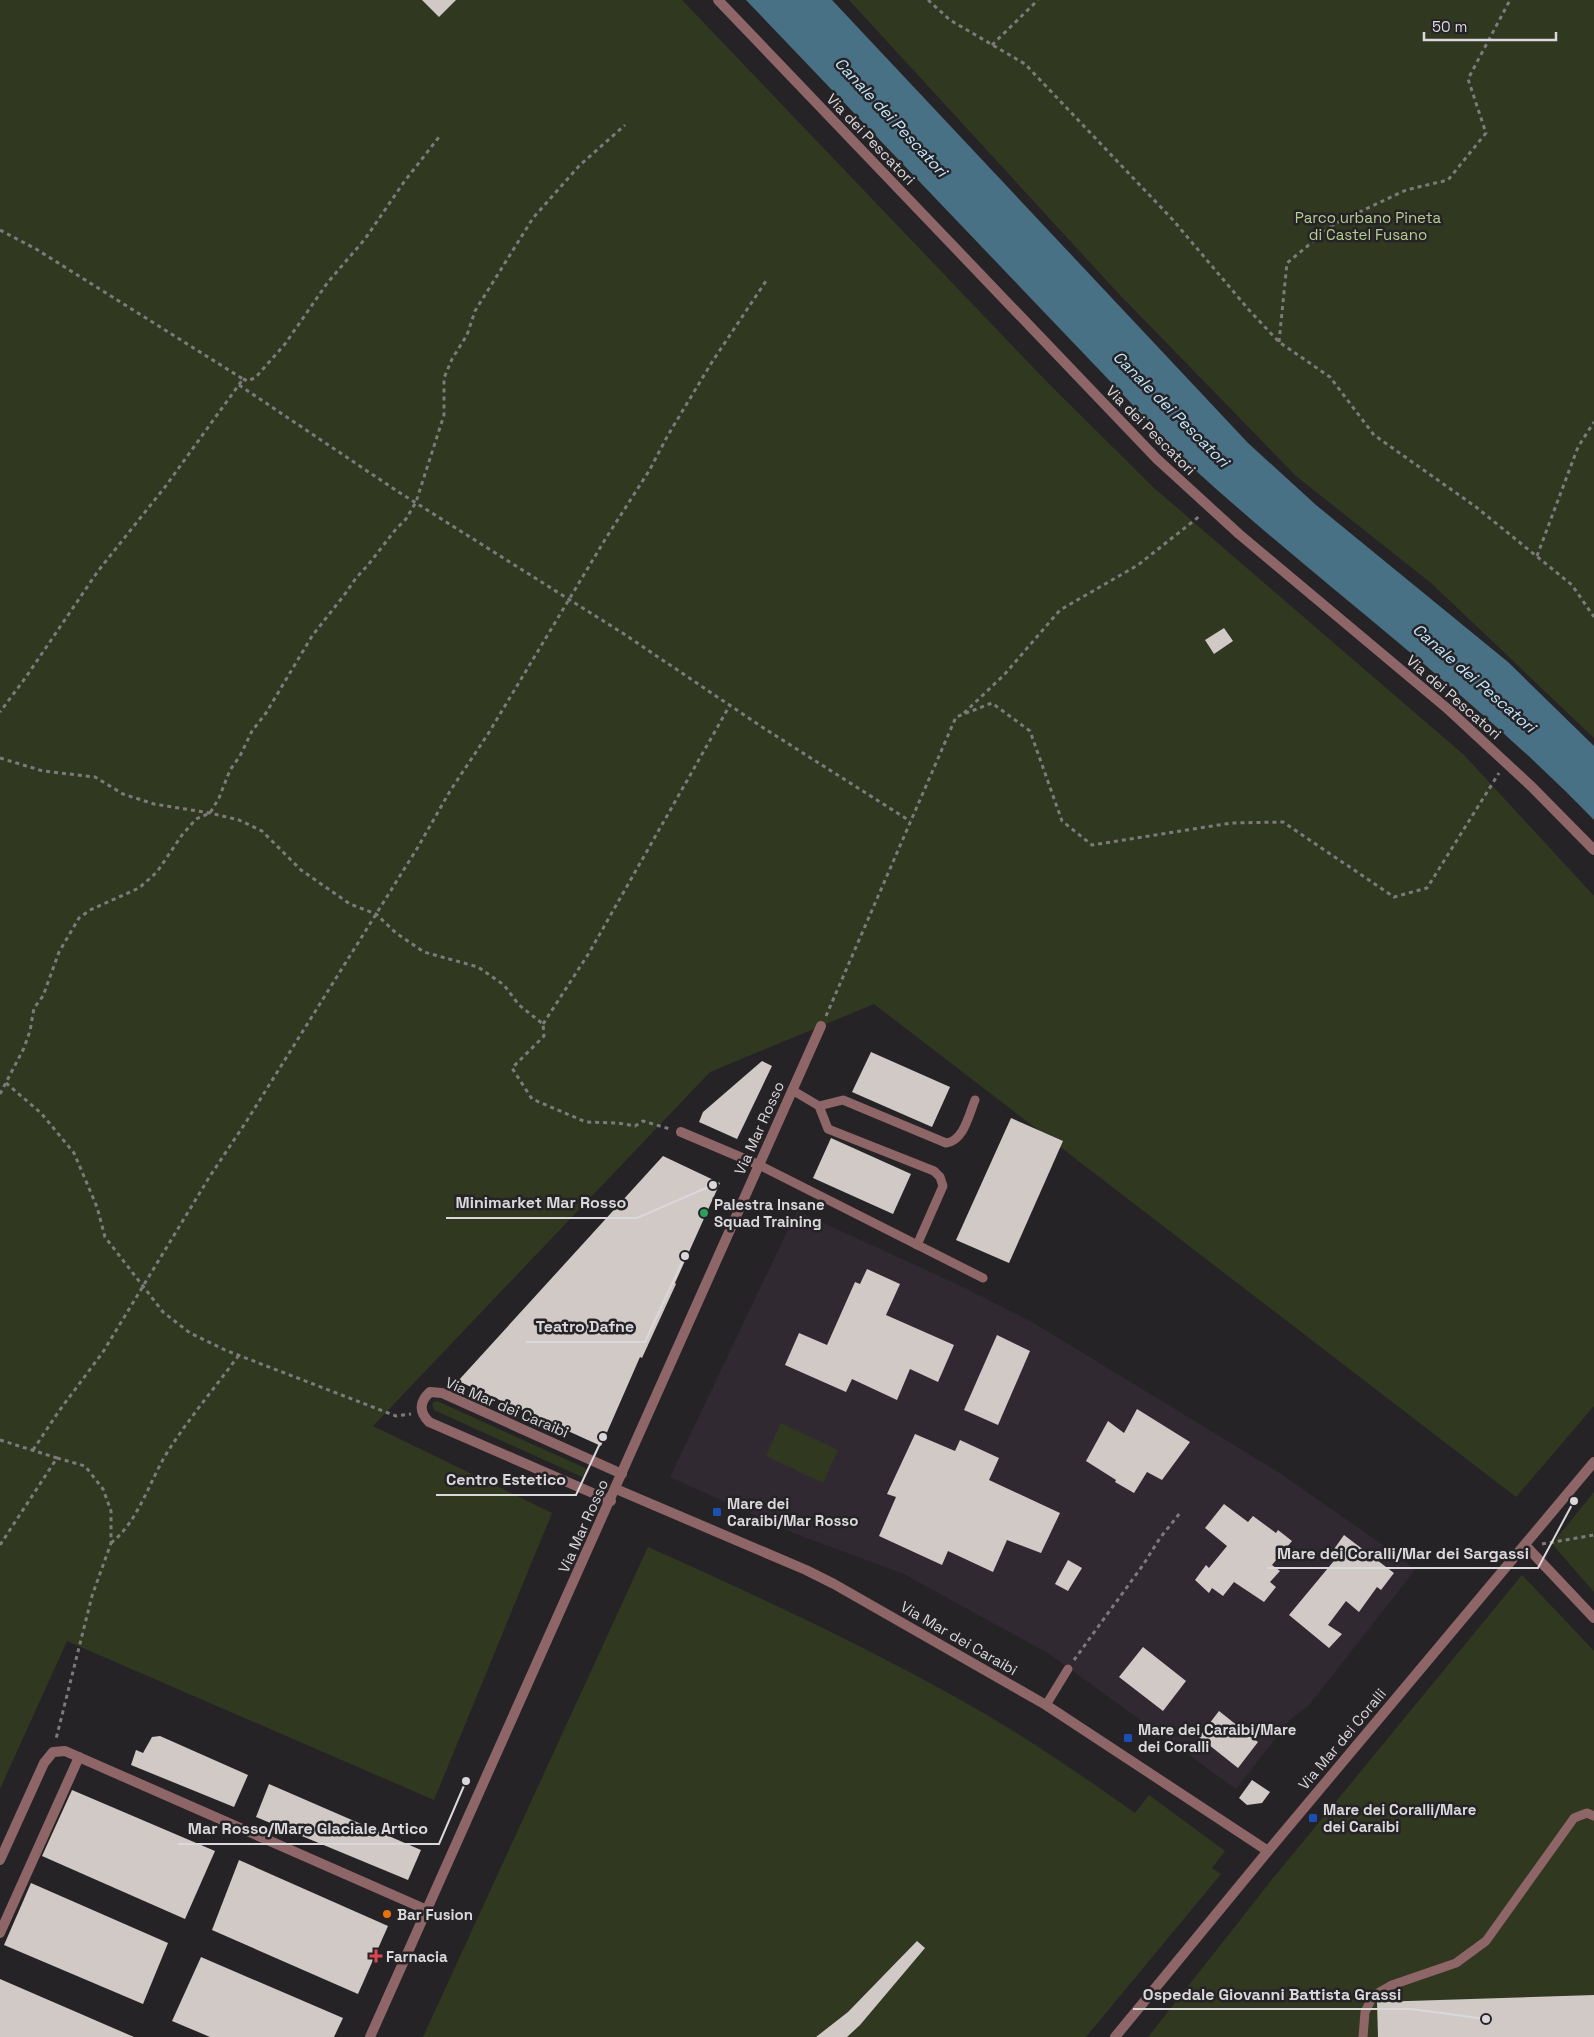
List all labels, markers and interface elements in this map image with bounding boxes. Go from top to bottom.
scale bar [1424,10,1556,42]
text: 50 m [1432,17,1467,36]
water label: Canale dei Pescatori [830,53,953,183]
street label: Via dei Pescatori [823,89,919,189]
park label: Parco urbano Pineta di Castel Fusano [1295,208,1442,244]
water label: Canale dei Pescatori [1108,346,1235,473]
street label: Via dei Pescatori [1102,381,1200,479]
water label: Canale dei Pescatori [1408,619,1541,739]
street label: Via dei Pescatori [1403,651,1505,743]
street label: Via Mar Rosso [730,1078,788,1178]
callout: Minimarket Mar Rosso [446,1187,637,1218]
text: Minimarket Mar Rosso [456,1192,627,1213]
place label: Palestra Insane Squad Training [714,1195,825,1231]
marker: Palestra Insane Squad Training [698,1207,710,1219]
callout: Teatro Dafne [526,1311,645,1342]
text: Teatro Dafne [536,1316,634,1337]
street label: Via Mar dei Caraibi [443,1372,571,1442]
callout: Centro Estetico [436,1464,576,1495]
text: Centro Estetico [446,1469,566,1490]
street label: Via Mar Rosso [554,1476,612,1576]
place label: Mare dei Caraibi/Mar Rosso [727,1494,858,1530]
marker: Mare dei Caraibi/Mar Rosso [711,1506,723,1518]
callout: Mare dei Coralli/Mar dei Sargassi [1267,1537,1538,1568]
text: Mare dei Coralli/Mar dei Sargassi [1277,1543,1529,1564]
street label: Via Mar dei Caraibi [897,1597,1021,1679]
street label: Via Mar dei Coralli [1294,1684,1390,1794]
place label: Mare dei Caraibi/Mare dei Coralli [1138,1720,1297,1756]
marker: Mare dei Caraibi/Mare dei Coralli [1122,1732,1134,1744]
place label: Mare dei Coralli/Mare dei Caraibi [1323,1800,1477,1836]
marker: Mare dei Coralli/Mare dei Caraibi [1307,1812,1319,1824]
callout: Mar Rosso/Mare Glaciale Artico [178,1813,439,1844]
text: Mar Rosso/Mare Glaciale Artico [188,1818,428,1839]
place label: Bar Fusion [397,1905,473,1924]
marker: Bar Fusion [381,1908,393,1920]
place label: Farnacia [386,1947,448,1966]
marker: Farnacia [370,1950,382,1962]
callout: Ospedale Giovanni Battista Grassi [1133,1978,1411,2009]
text: Ospedale Giovanni Battista Grassi [1143,1984,1401,2005]

